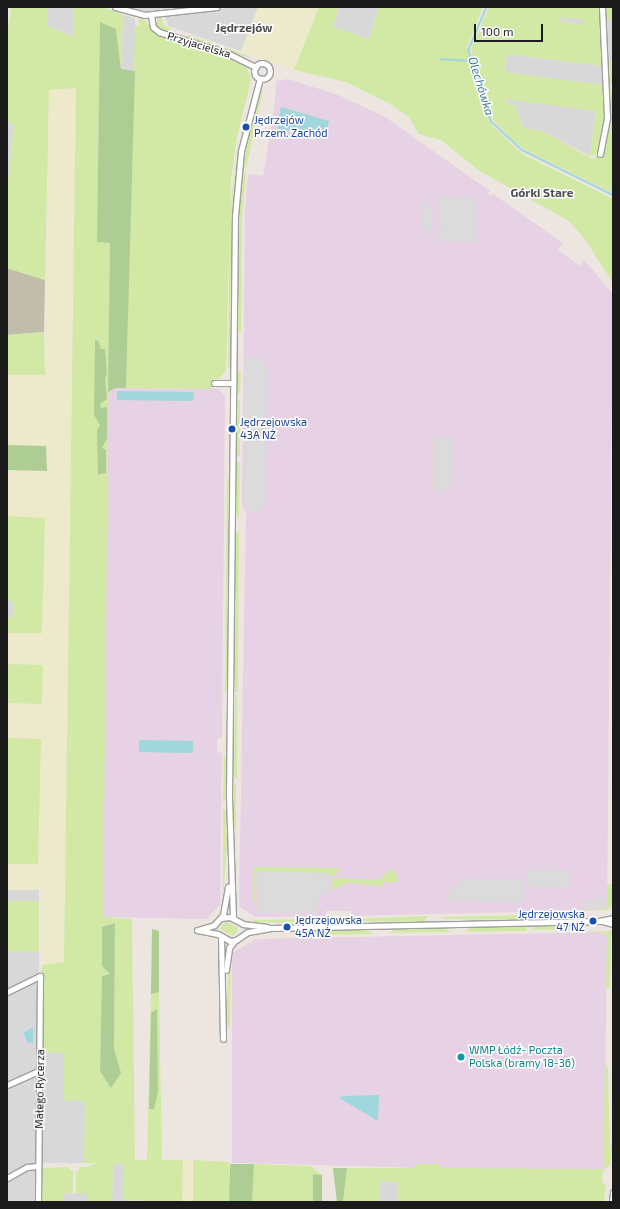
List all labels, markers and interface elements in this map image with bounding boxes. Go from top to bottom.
scale bar [476,16,545,42]
district label: Jędrzejów [215,21,273,35]
text: 100 m [481,24,513,38]
street label: Przyjacielska [166,29,232,61]
water label: Olechówka [465,55,497,117]
place label: Jędrzejów Przem. Zachód [254,114,328,140]
marker: Jędrzejów Przem. Zachód [241,122,251,132]
district label: Górki Stare [510,186,574,200]
place label: Jędrzejowska 43A NŻ [240,416,307,442]
marker: Jędrzejowska 43A NŻ [227,424,237,434]
place label: Jędrzejowska 47 NŻ [518,908,585,934]
place label: Jędrzejowska 45A NŻ [295,914,362,940]
marker: Jędrzejowska 47 NŻ [588,916,598,926]
marker: Jędrzejowska 45A NŻ [282,922,292,932]
place label: WMP Łódź- Poczta Polska (bramy 18-36) [469,1044,575,1070]
street label: Małego Rycerza [33,1049,47,1129]
marker: WMP Łódź- Poczta Polska (bramy 18-36) [456,1052,466,1062]

